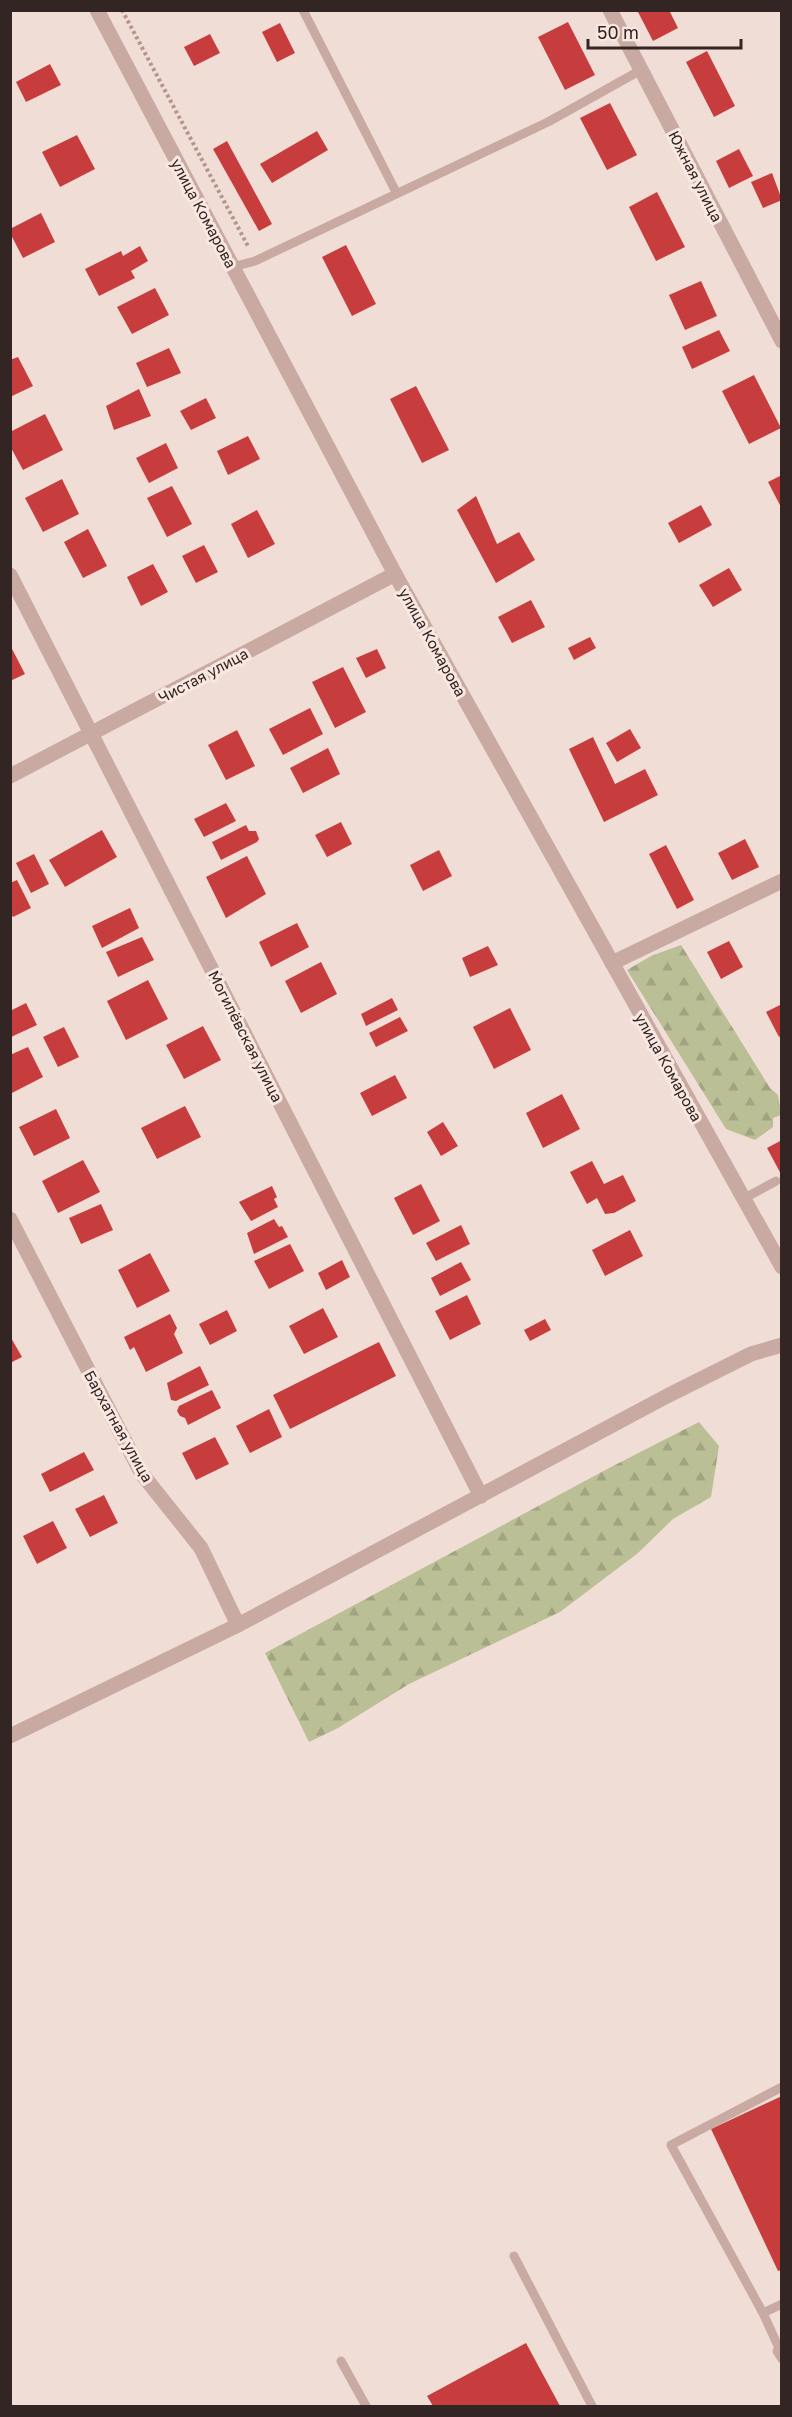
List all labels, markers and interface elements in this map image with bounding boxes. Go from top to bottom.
scale bar [588,12,741,50]
text: 50 m [597,21,639,43]
street label: Южная улица [665,127,727,225]
street label: улица Комарова [168,155,240,271]
street label: улица Комарова [396,585,470,699]
street label: Чистая улица [155,644,251,706]
street label: Могилёвская улица [205,967,287,1105]
street label: улица Комарова [632,1010,706,1124]
street label: Бархатная улица [81,1367,157,1485]

